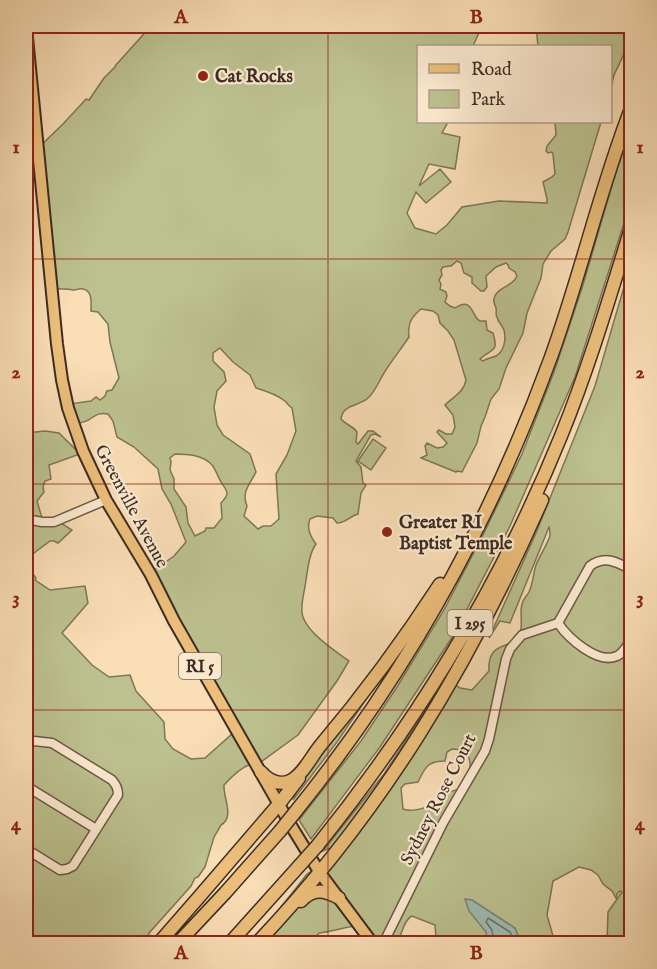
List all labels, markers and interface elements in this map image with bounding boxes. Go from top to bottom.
text: A [173,5,189,30]
text: B [469,5,483,30]
legend [417,45,612,123]
text: Road [471,59,512,82]
place label: Cat Rocks [215,66,293,89]
marker: Cat Rocks [196,69,210,83]
text: Park [471,89,506,112]
text: 1 [12,135,20,160]
text: 1 [636,135,644,160]
text: 2 [11,360,21,385]
text: 2 [635,360,645,385]
street label: Greenville Avenue [88,441,173,572]
place label: Greater RI Baptist Temple [399,512,513,556]
marker: Greater RI Baptist Temple [380,525,394,539]
text: 3 [12,586,20,611]
text: 3 [636,586,644,611]
road number: I 295 [448,610,492,636]
road number: RI 5 [179,653,221,679]
street label: Sydney Rose Court [396,730,482,869]
text: 4 [11,812,22,837]
text: 4 [635,812,646,837]
text: A [173,941,189,966]
text: B [469,941,483,966]

